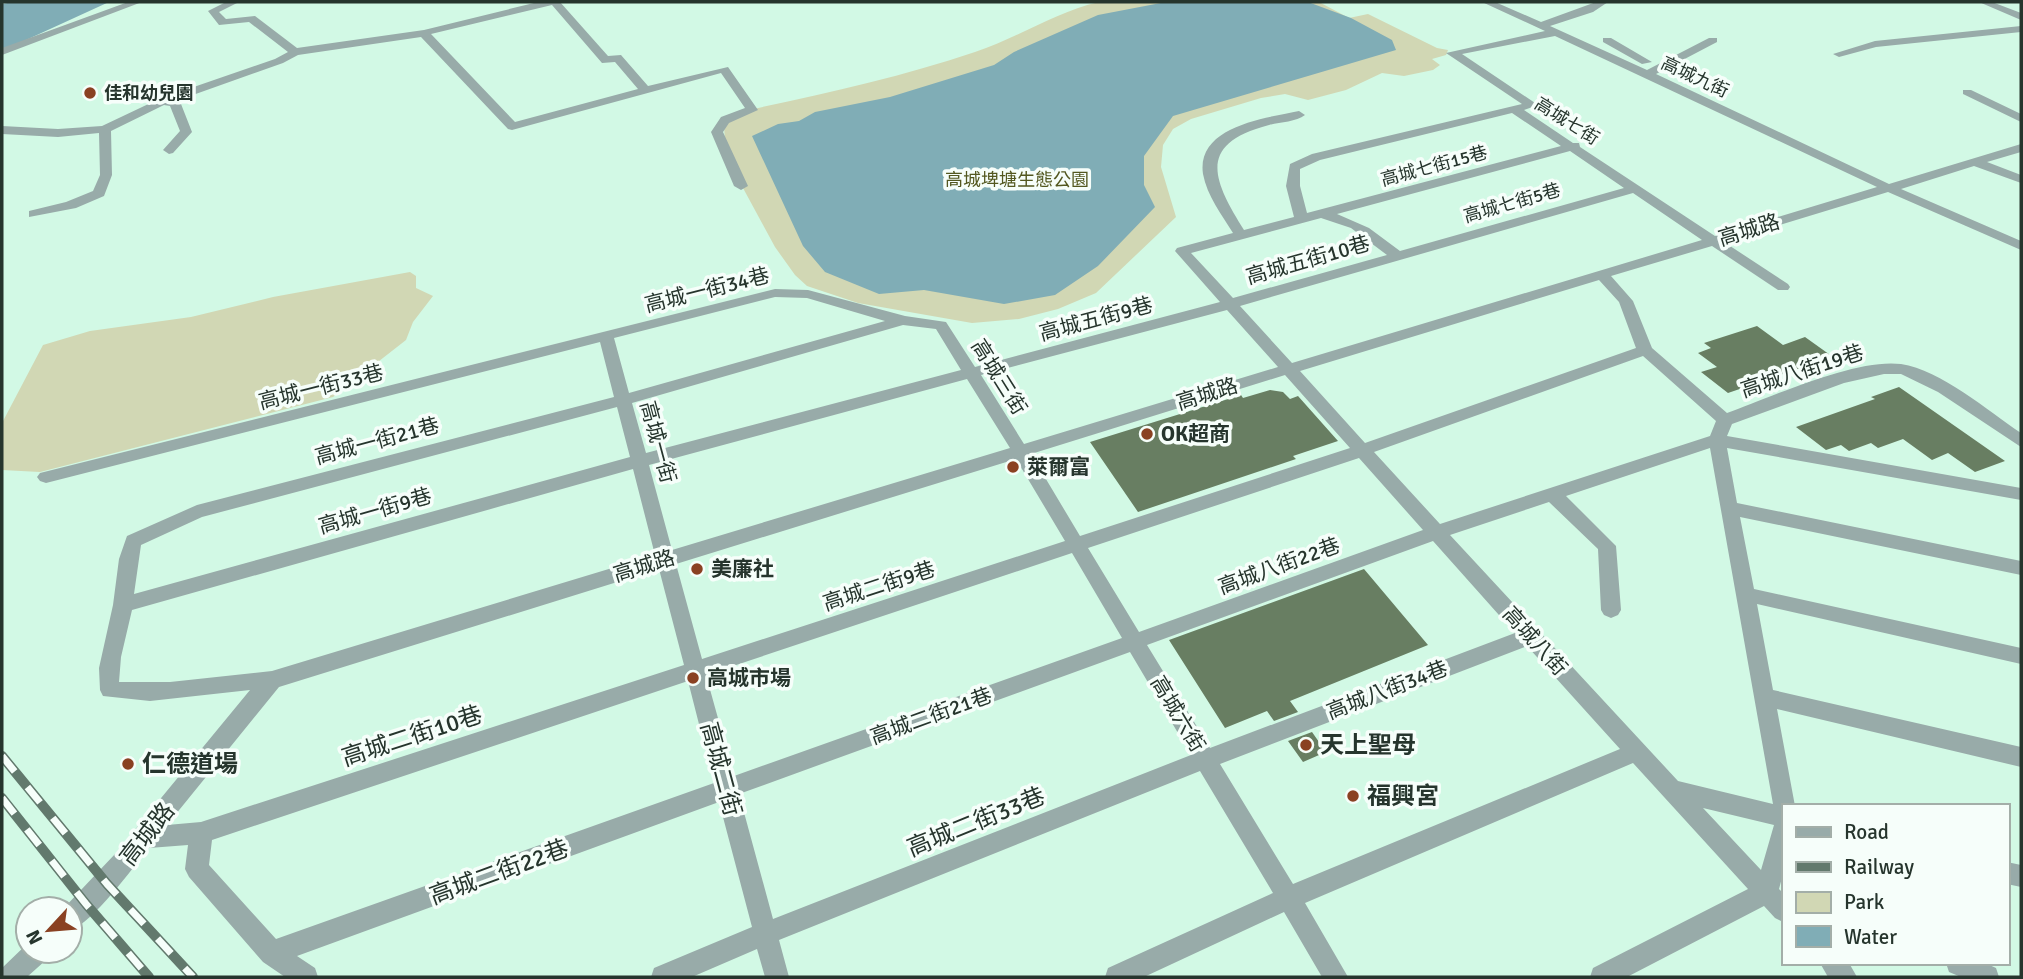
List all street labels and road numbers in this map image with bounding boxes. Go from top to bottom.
street label: 高城九街 [1658,52,1732,102]
street label: 高城七街 [1531,93,1603,149]
street label: 高城七街15巷 [1378,141,1490,191]
street label: 高城七街5巷 [1461,179,1563,227]
street label: 高城路 [1715,208,1783,252]
street label: 高城五街10巷 [1243,230,1373,290]
street label: 高城一街34巷 [642,262,772,318]
street label: 高城五街9巷 [1036,291,1156,347]
street label: 高城三街 [966,334,1032,420]
street label: 高城八街19巷 [1737,339,1867,403]
street label: 高城一街33巷 [256,359,386,415]
street label: 高城路 [1173,372,1241,416]
street label: 高城一街 [635,398,681,486]
street label: 高城一街21巷 [312,412,442,470]
street label: 高城一街9巷 [315,482,435,540]
street label: 高城八街22巷 [1215,532,1343,600]
street label: 高城路 [610,544,678,588]
street label: 高城二街9巷 [820,556,938,616]
street label: 高城八街 [1497,601,1573,681]
street label: 高城八街34巷 [1323,655,1451,725]
street label: 高城六街 [1145,671,1211,757]
street label: 高城二街21巷 [867,682,995,750]
street label: 高城二街10巷 [338,699,486,773]
street label: 高城二街 [694,719,748,819]
street label: 高城二街33巷 [903,781,1049,863]
street label: 高城路 [113,796,181,872]
street label: 高城二街22巷 [425,833,573,911]

